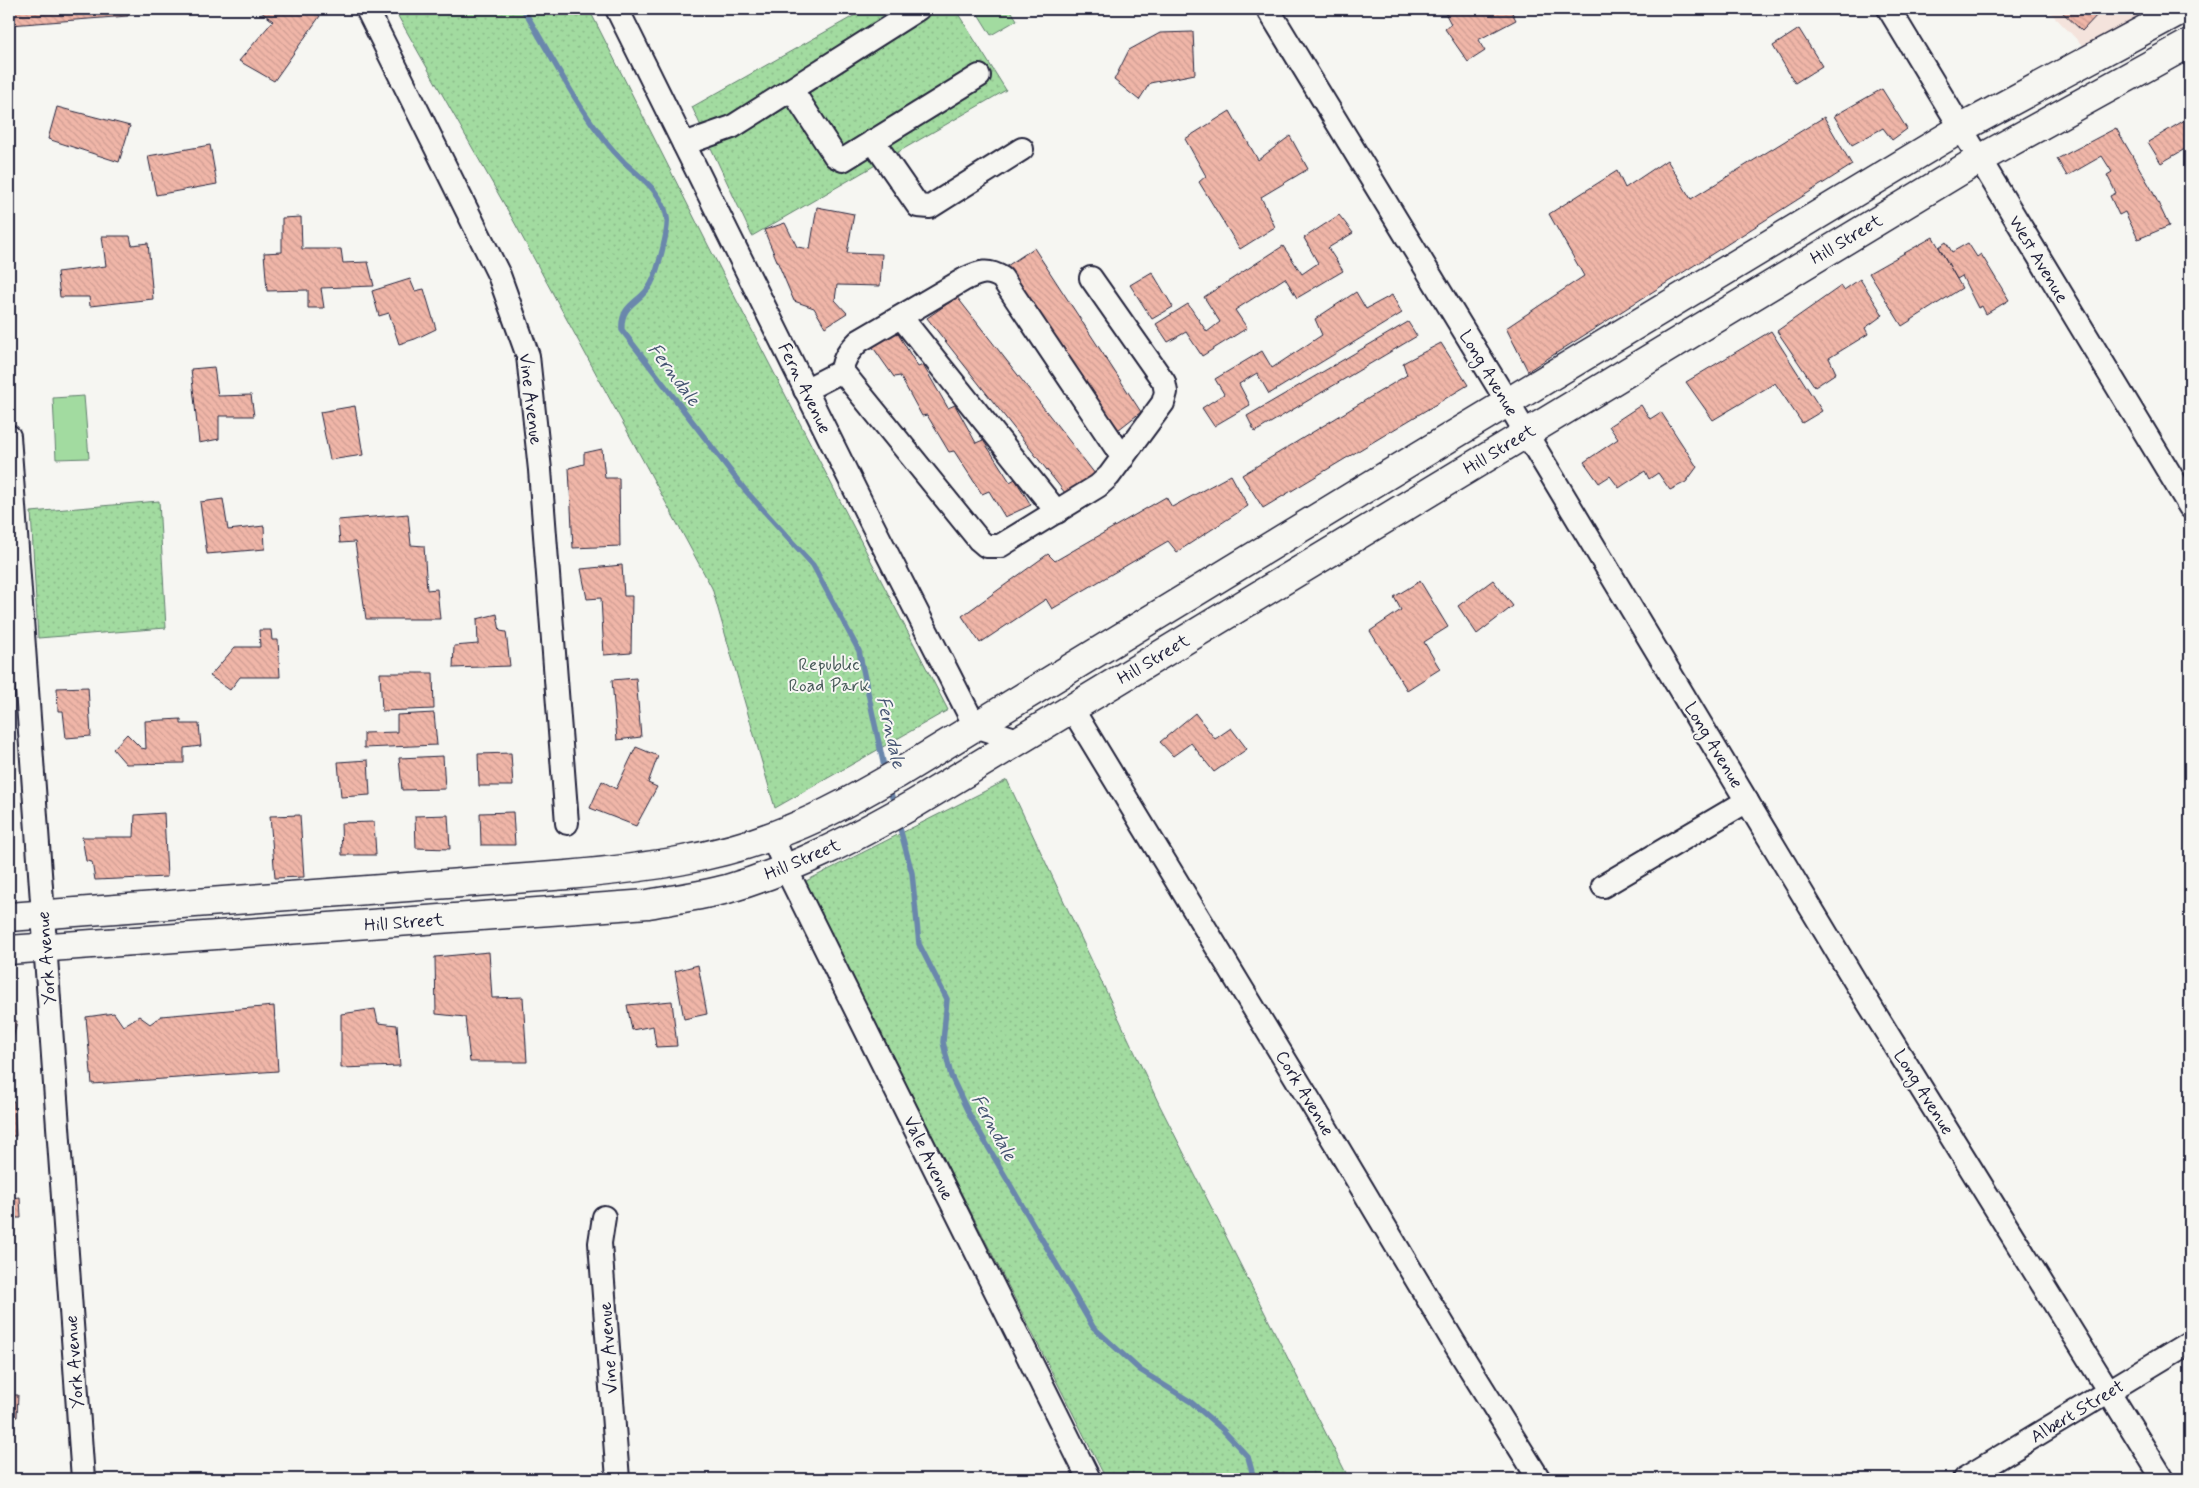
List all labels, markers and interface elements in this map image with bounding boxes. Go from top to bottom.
street label: Hill Street [1806,209,1887,271]
street label: West Avenue [2003,211,2074,308]
street label: Long Avenue [1452,326,1523,422]
water label: Ferndale [642,338,706,412]
street label: Fern Avenue [772,339,836,438]
street label: Vine Avenue [512,352,548,446]
street label: Hill Street [1459,419,1540,481]
street label: Hill Street [1113,629,1194,691]
park label: Republic Road Park [788,653,870,698]
water label: Ferndale [870,694,911,772]
street label: Long Avenue [1677,698,1748,794]
street label: Hill Street [761,833,844,887]
street label: Hill Street [363,908,445,938]
street label: York Avenue [32,910,62,1006]
street label: Long Avenue [1887,1045,1959,1140]
street label: Cork Avenue [1269,1046,1339,1141]
water label: Ferndale [965,1090,1023,1167]
street label: Vale Avenue [897,1112,959,1205]
street label: Vine Avenue [594,1301,624,1395]
street label: York Avenue [60,1314,90,1410]
street label: Albert Street [2026,1374,2129,1449]

